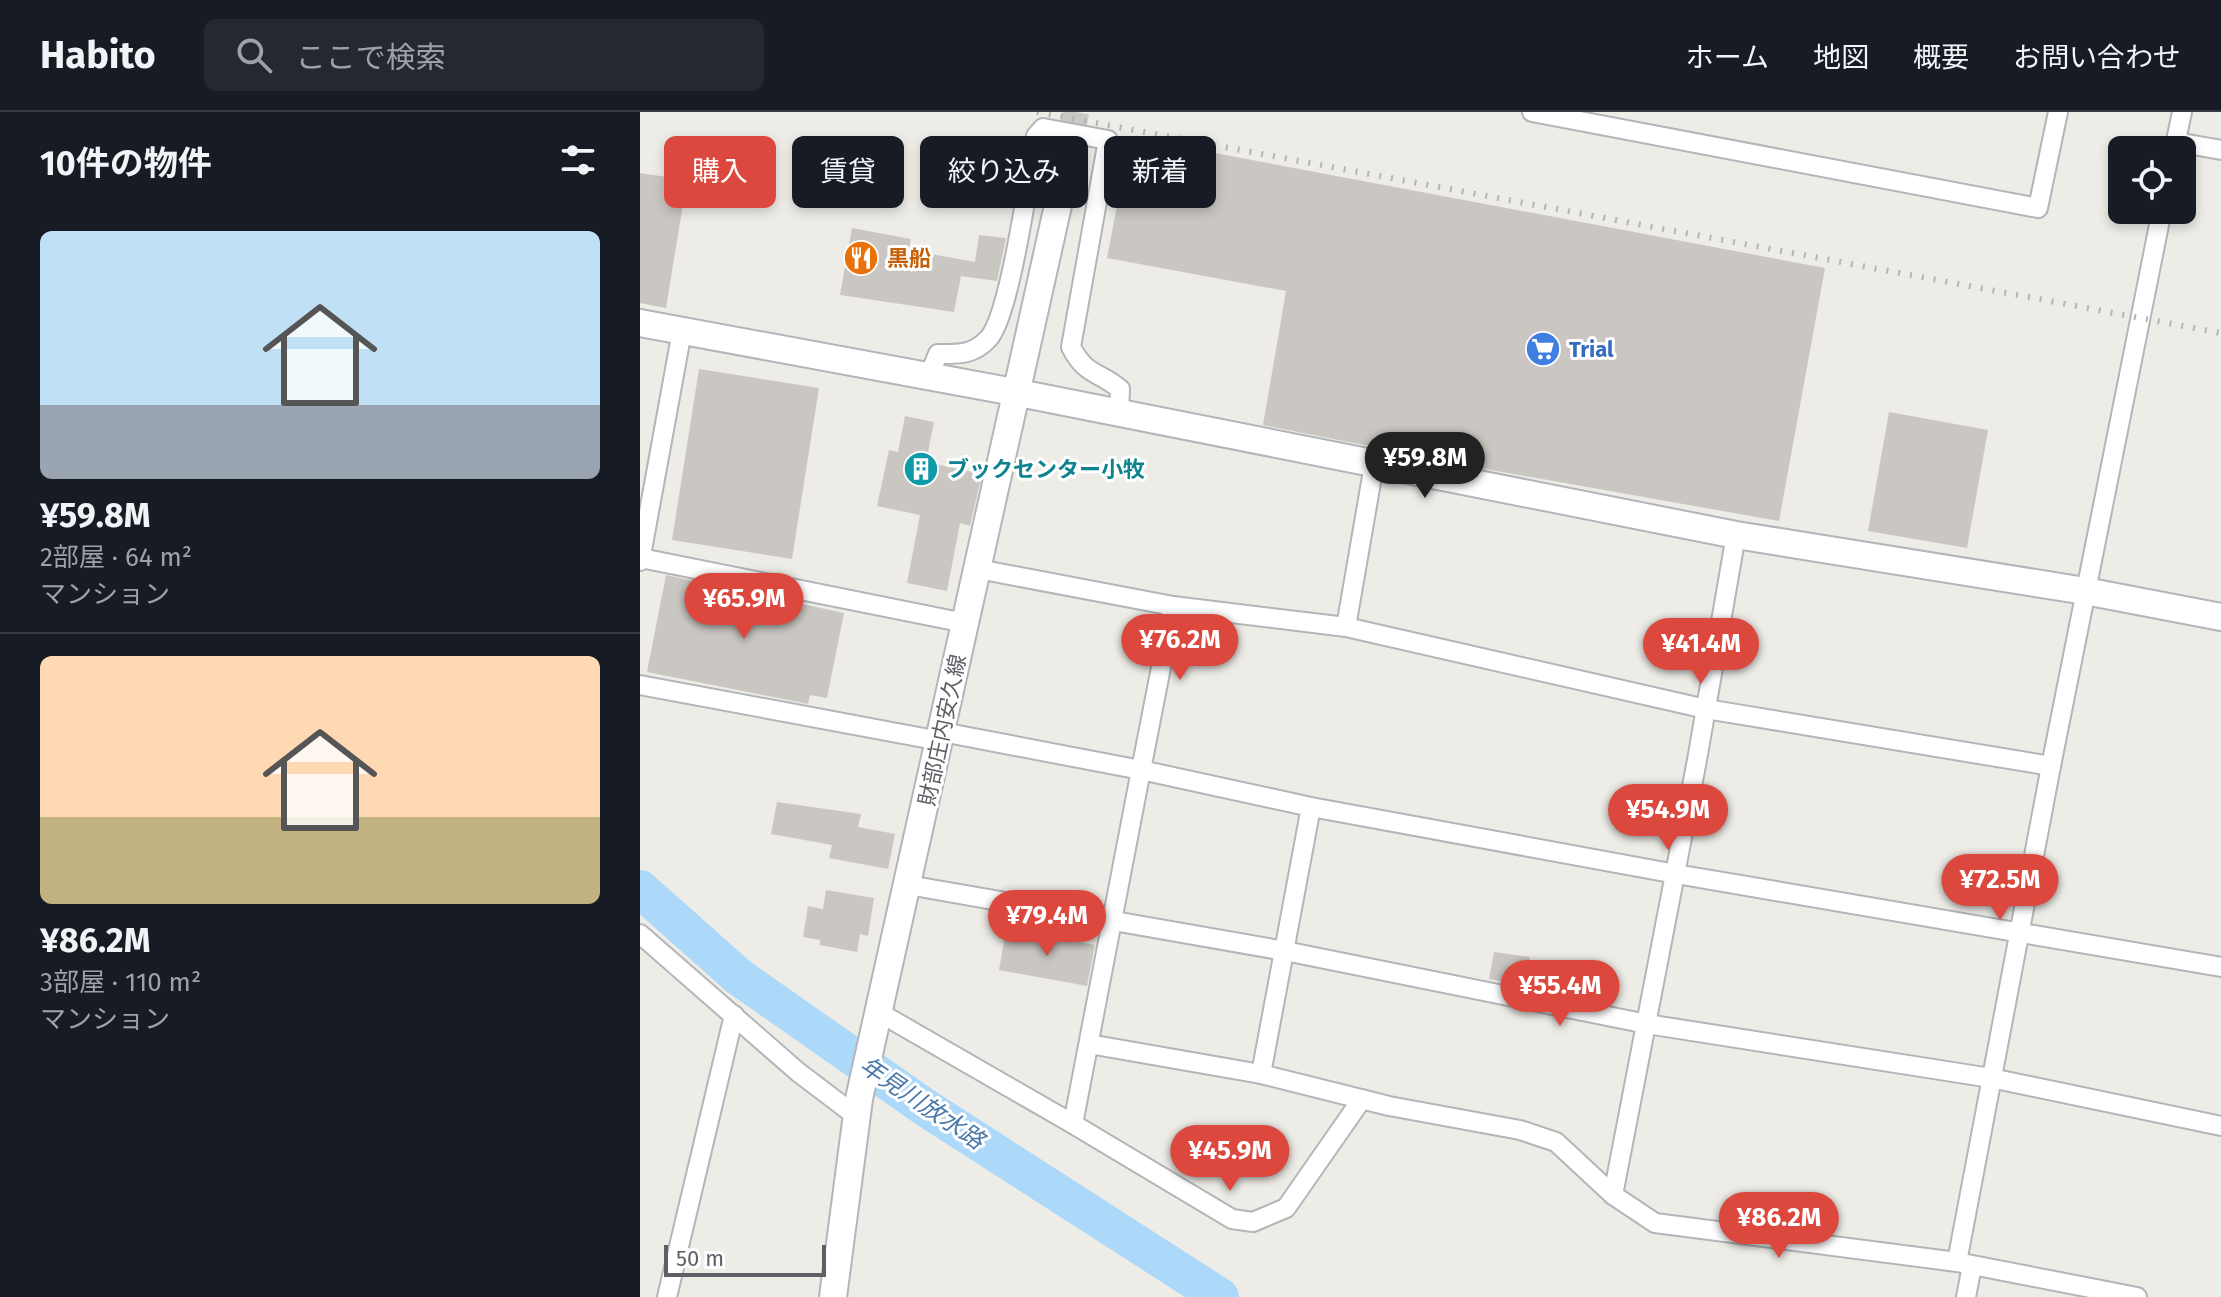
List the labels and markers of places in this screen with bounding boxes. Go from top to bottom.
restaurant icon: 黒船 [842,239,880,277]
place label: 黒船 [887,245,931,272]
supermarket icon: Trial [1524,330,1562,368]
place label: Trial [1569,336,1614,363]
pin: ¥59.8M [1360,432,1490,500]
building icon: ブックセンター小牧 [902,450,940,488]
place label: ブックセンター小牧 [947,456,1145,483]
pin: ¥65.9M [679,573,809,641]
pin: ¥76.2M [1115,614,1245,682]
pin: ¥41.4M [1636,618,1766,686]
pin: ¥54.9M [1603,784,1733,852]
pin: ¥72.5M [1935,854,2065,922]
pin: ¥79.4M [982,890,1112,958]
pin: ¥55.4M [1495,960,1625,1028]
pin: ¥45.9M [1165,1125,1295,1193]
pin: ¥86.2M [1714,1192,1844,1260]

